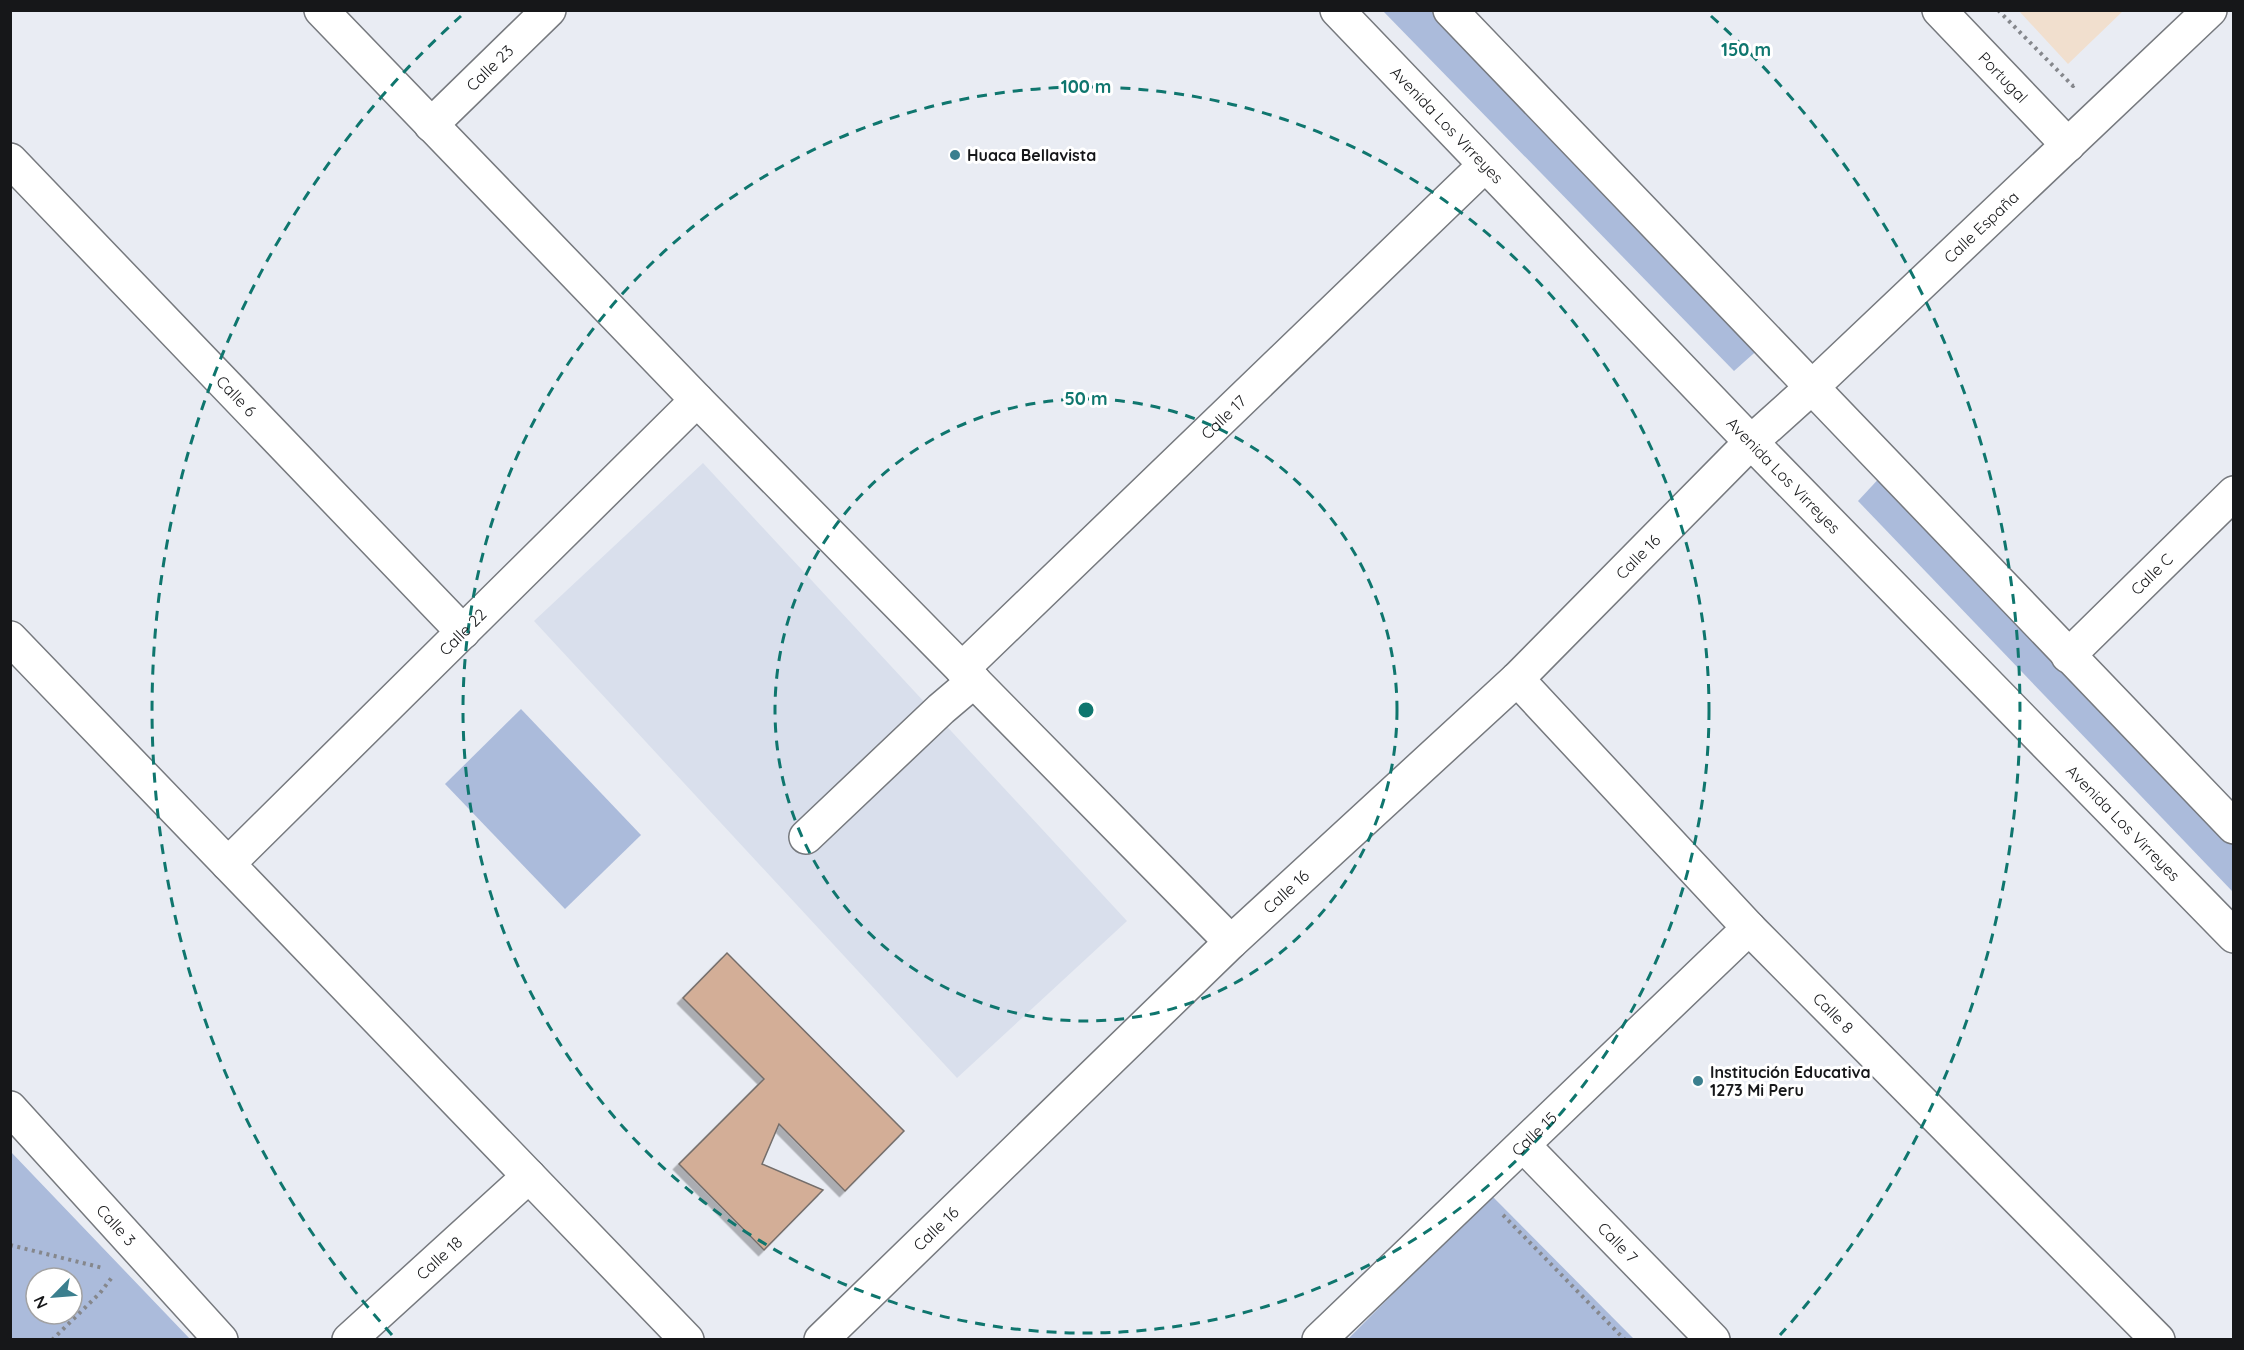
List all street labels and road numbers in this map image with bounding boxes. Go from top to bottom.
street label: Calle 23 [462,40,517,95]
street label: Portugal [1974,48,2032,107]
street label: Avenida Los Virreyes [1386,62,1508,187]
street label: Calle España [1939,187,2023,267]
street label: Calle 6 [212,371,261,421]
street label: Calle 17 [1197,391,1250,443]
street label: Avenida Los Virreyes [1723,413,1845,538]
street label: Calle 16 [1611,530,1665,583]
street label: Calle C [2126,549,2177,599]
street label: Calle 22 [435,604,491,660]
street label: Avenida Los Virreyes [2062,761,2185,885]
street label: Calle 16 [1259,865,1313,918]
street label: Calle 8 [1809,988,1858,1038]
street label: Calle 15 [1507,1107,1561,1160]
street label: Calle 3 [92,1200,140,1250]
street label: Calle 16 [909,1202,963,1255]
street label: Calle 7 [1594,1218,1642,1267]
street label: Calle 18 [412,1232,466,1284]

